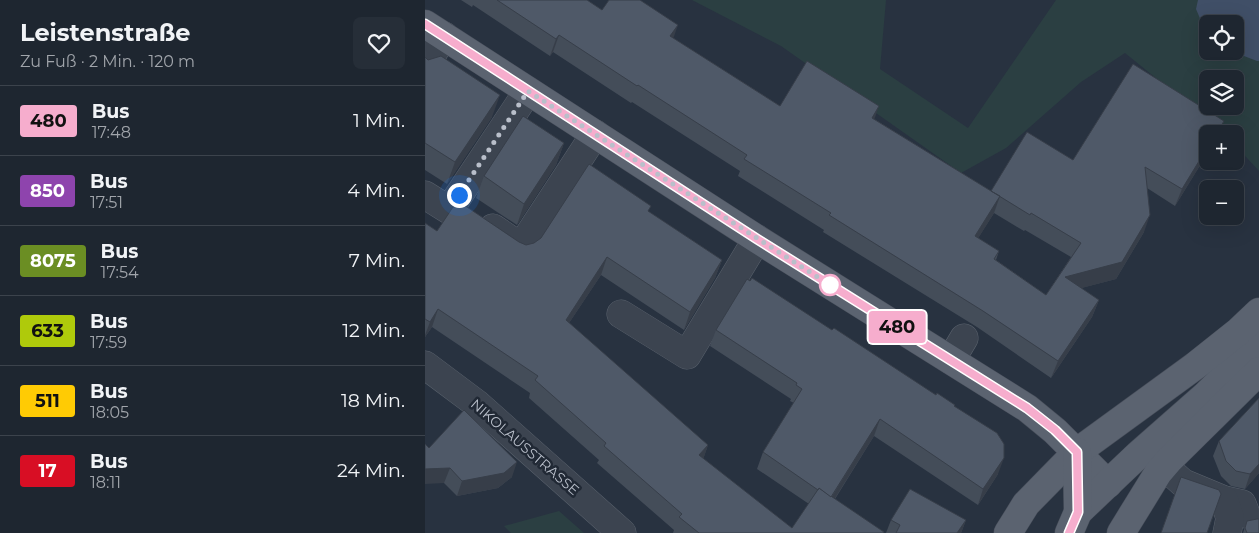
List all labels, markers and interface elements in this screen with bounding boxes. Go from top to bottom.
map controls [1199,15,1244,225]
button: locate [1199,15,1244,60]
button: heart [353,17,405,69]
text: Leistenstraße [20,18,190,47]
text: Zu Fuß · 2 Min. · 120 m [20,52,195,71]
button: layers [1199,70,1244,115]
text: Bus [92,100,129,123]
text: 1 Min. [353,109,405,132]
text: 480 [30,110,67,132]
text: 17:48 [92,123,131,142]
button: + [1199,125,1244,170]
text: Bus [90,170,128,193]
text: 4 Min. [347,179,405,202]
text: 850 [30,180,65,202]
button: − [1199,180,1244,225]
your location [447,183,472,208]
text: 17:51 [90,193,123,212]
text: Bus [101,240,138,263]
text: 7 Min. [349,249,405,272]
text: 8075 [30,250,76,272]
text: 17:54 [101,263,139,282]
unlabelled marker [819,274,841,296]
text: Bus [90,310,128,333]
line badge: 480 [868,311,926,343]
text: 480 [879,316,915,338]
text: 12 Min. [342,319,405,342]
text: 633 [31,320,64,342]
text: 17:59 [90,333,127,352]
text: Bus [90,380,128,403]
text: 18 Min. [341,389,405,412]
text: 511 [35,390,60,412]
street label: NIKOLAUSSTRASSE [467,395,583,499]
text: 18:05 [90,403,129,422]
text: Bus [90,450,128,473]
text: 24 Min. [337,459,405,482]
text: 17 [38,460,57,482]
text: 18:11 [90,473,121,492]

